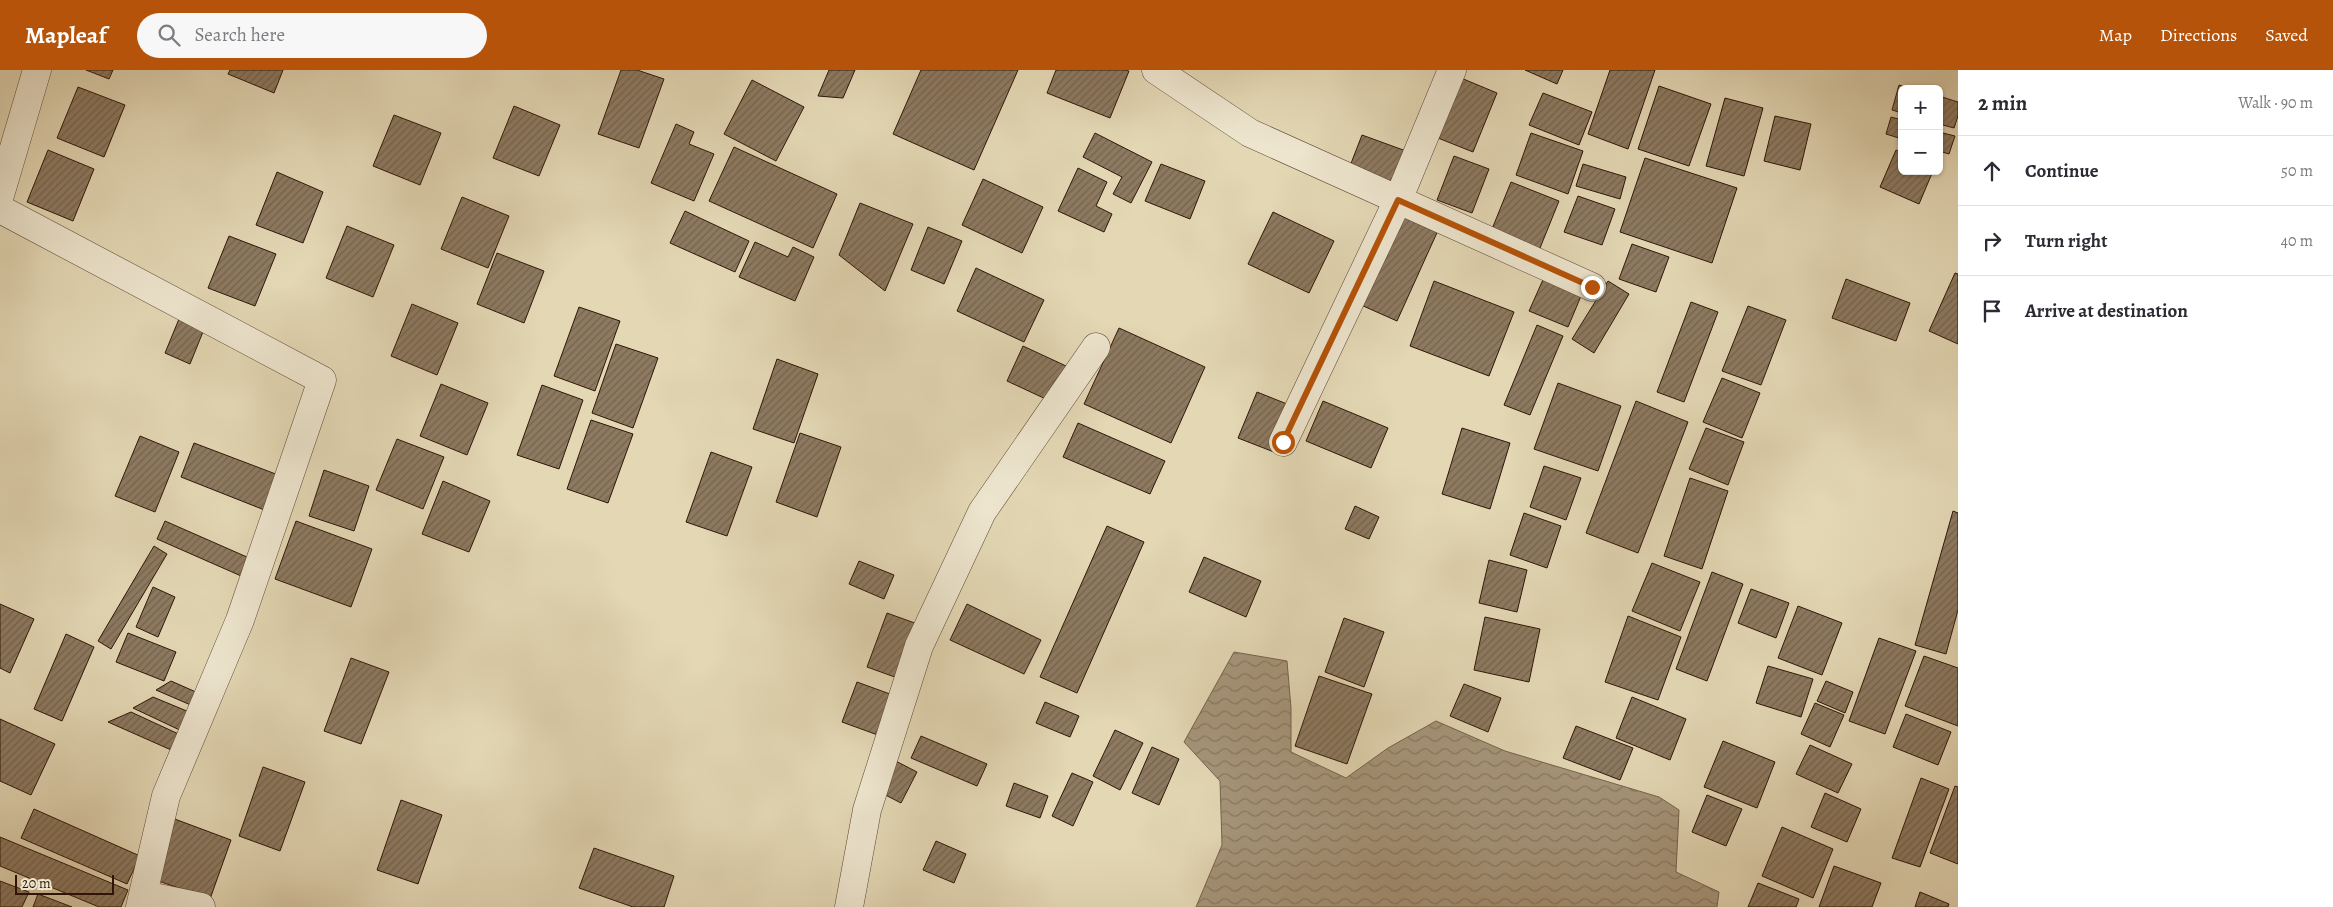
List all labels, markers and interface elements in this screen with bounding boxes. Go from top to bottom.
search box [137,13,487,58]
text: Mapleaf [25,19,107,51]
icon: search [155,21,183,49]
text: Search here [195,22,285,48]
text: Map [2099,23,2132,47]
text: Directions [2160,23,2237,47]
text: Saved [2265,23,2308,47]
map controls [1898,85,1943,175]
button: + [1898,85,1943,130]
text: 2 min [1978,89,2027,117]
text: Walk · 90 m [2238,92,2313,114]
button: − [1898,130,1943,175]
icon: ahead [1978,157,2006,185]
text: Continue [2025,158,2099,184]
text: 50 m [2281,160,2313,182]
icon: right [1978,227,2006,255]
text: Turn right [2025,228,2107,254]
text: 40 m [2281,230,2313,252]
route end [1581,276,1604,299]
icon: arrive [1978,297,2006,325]
text: Arrive at destination [2025,298,2188,324]
route start [1272,431,1295,454]
scale bar [15,872,114,895]
text: 20 m [22,874,51,893]

